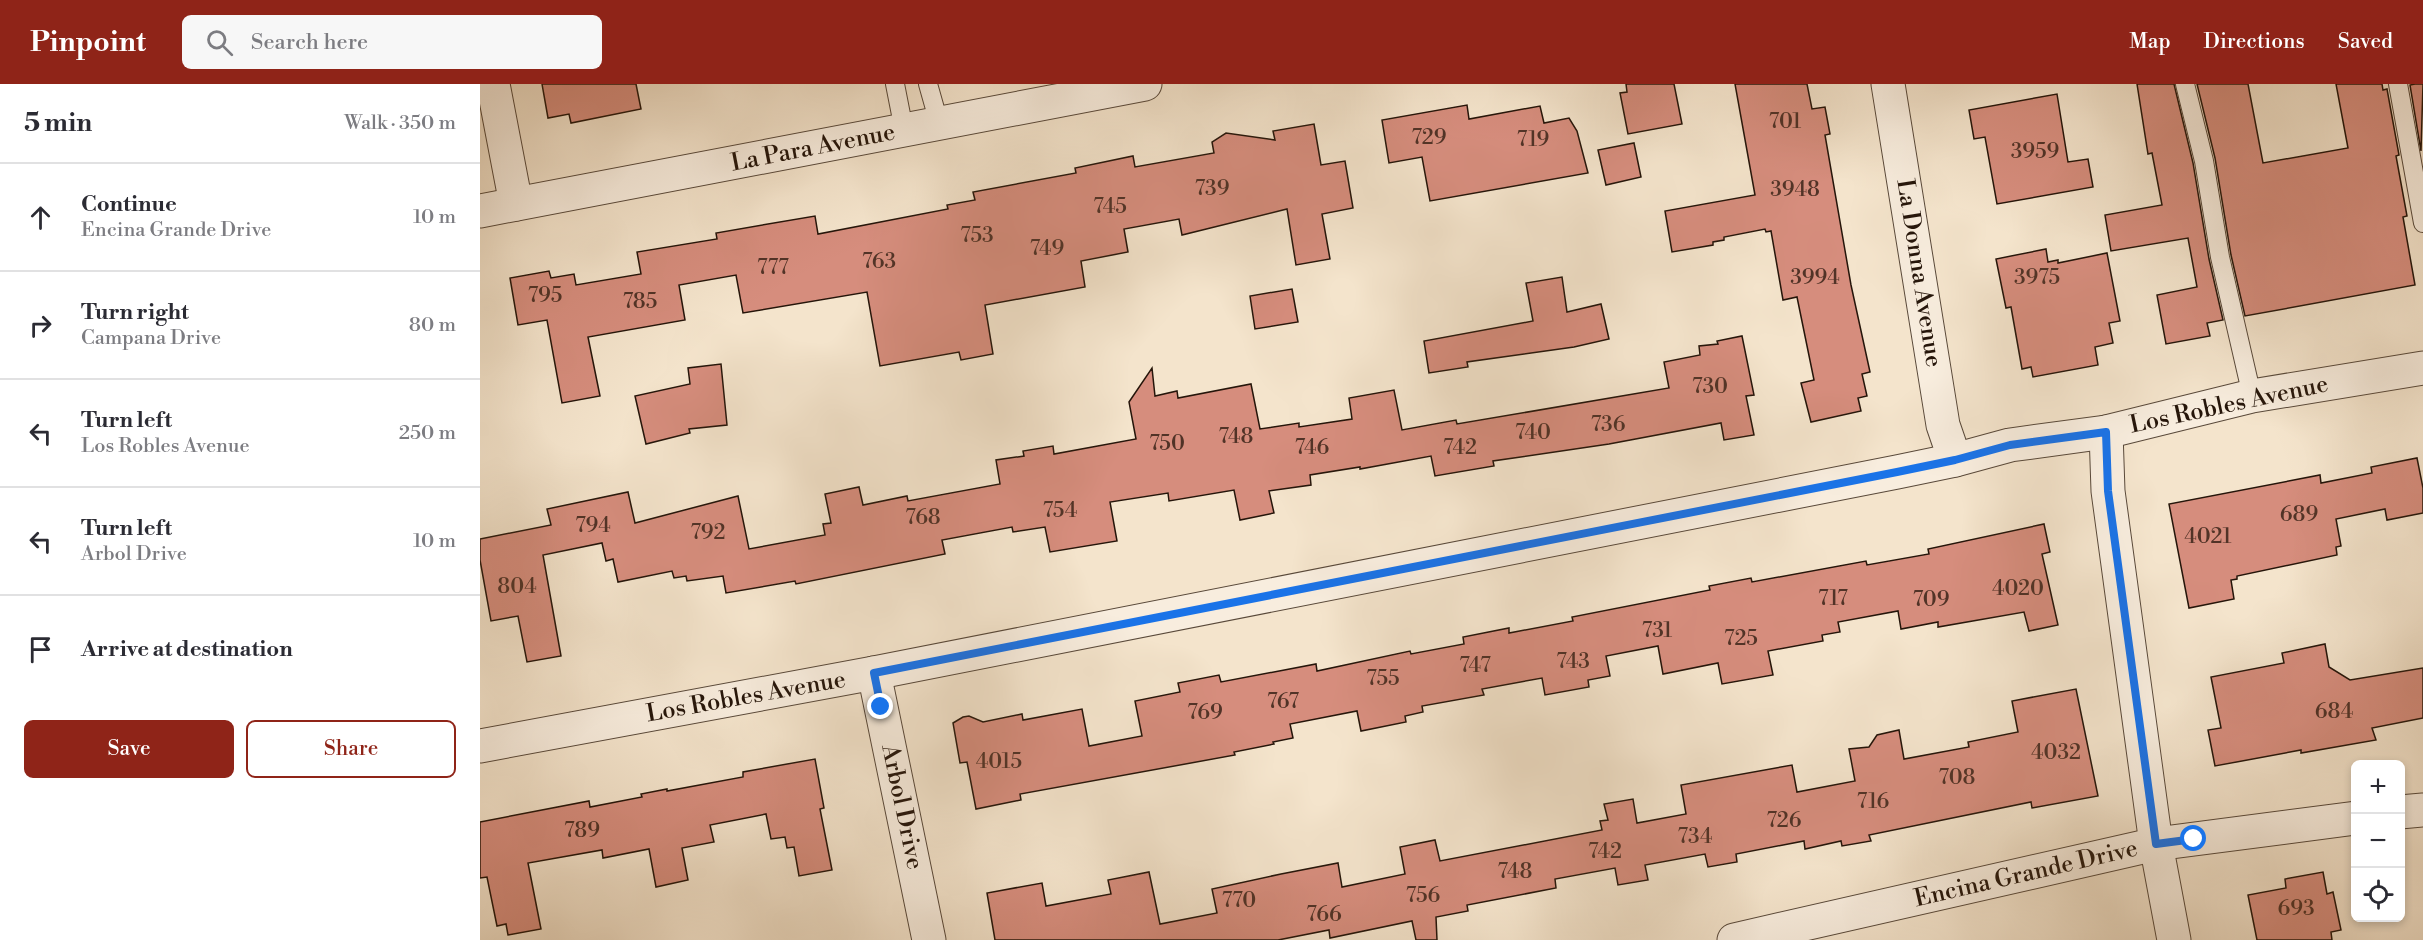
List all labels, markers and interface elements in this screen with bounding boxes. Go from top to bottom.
search box [182,15,602,69]
text: Pinpoint [30,25,146,60]
icon: search [203,26,236,59]
text: Search here [251,29,368,56]
text: Map [2129,29,2171,55]
text: Directions [2204,29,2305,55]
text: Saved [2338,29,2393,55]
text: 5 min [24,107,92,139]
house number: 701 [1769,109,1801,135]
text: Walk · 350 m [344,111,456,136]
street label: La Para Avenue [728,117,898,179]
house number: 729 [1411,125,1447,151]
house number: 719 [1517,127,1549,153]
house number: 3959 [2011,139,2059,165]
house number: 739 [1195,176,1229,202]
house number: 3948 [1770,177,1820,203]
street label: La Donna Avenue [1889,177,1949,369]
text: Continue [81,191,177,218]
house number: 745 [1093,194,1127,220]
icon: ahead [24,201,57,234]
text: 10 m [413,205,456,230]
text: Encina Grande Drive [81,218,271,243]
house number: 753 [960,223,994,249]
house number: 749 [1030,236,1064,262]
house number: 763 [862,249,896,275]
house number: 777 [757,255,789,281]
house number: 3994 [1790,265,1840,291]
house number: 3975 [2014,265,2060,291]
house number: 795 [528,283,562,309]
house number: 785 [623,289,657,315]
text: Turn right [81,299,189,326]
icon: right [24,309,57,342]
text: 80 m [409,313,456,338]
text: Campana Drive [81,326,221,351]
street label: Los Robles Avenue [2127,369,2331,441]
house number: 730 [1692,374,1728,400]
text: Turn left [81,407,172,434]
house number: 736 [1591,412,1626,438]
icon: left [24,417,57,450]
house number: 740 [1515,420,1551,446]
text: 250 m [399,421,456,446]
house number: 748 [1219,424,1253,450]
house number: 750 [1149,431,1185,457]
text: Los Robles Avenue [81,434,249,459]
house number: 746 [1295,435,1330,461]
house number: 742 [1443,435,1477,461]
house number: 754 [1043,498,1077,524]
house number: 689 [2280,502,2318,528]
house number: 768 [905,505,941,531]
house number: 794 [575,513,611,539]
text: Turn left [81,515,172,542]
house number: 792 [691,520,725,546]
house number: 4021 [2184,524,2232,550]
icon: left [24,525,57,558]
text: 10 m [413,529,456,554]
text: Arbol Drive [81,542,187,567]
house number: 804 [497,574,537,600]
house number: 4020 [1992,576,2044,602]
house number: 717 [1818,586,1848,612]
house number: 709 [1913,587,1949,613]
house number: 731 [1642,618,1672,644]
house number: 725 [1724,626,1758,652]
icon: arrive [24,633,57,666]
text: Arrive at destination [81,636,293,663]
house number: 743 [1556,649,1590,675]
house number: 747 [1459,653,1491,679]
street label: Los Robles Avenue [644,665,848,729]
house number: 755 [1366,666,1400,692]
house number: 767 [1267,689,1299,715]
route end [867,693,893,719]
house number: 684 [2315,699,2353,725]
house number: 769 [1187,700,1223,726]
button: Save [24,720,234,778]
button: Share [246,720,456,778]
house number: 4032 [2031,740,2081,766]
street label: Arbol Drive [874,741,930,872]
house number: 4015 [976,749,1022,775]
map controls [2351,760,2405,922]
button: + [2351,760,2405,814]
house number: 708 [1939,765,1975,791]
house number: 716 [1857,789,1889,815]
house number: 726 [1766,808,1802,834]
button: − [2351,814,2405,868]
house number: 789 [564,818,600,844]
house number: 734 [1678,824,1712,850]
route start [2180,825,2206,851]
street label: Encina Grande Drive [1911,834,2141,914]
house number: 742 [1588,839,1622,865]
house number: 748 [1498,859,1532,885]
button: locate [2351,868,2405,922]
house number: 756 [1406,883,1441,909]
house number: 770 [1222,888,1256,914]
house number: 693 [2277,896,2315,922]
house number: 766 [1306,902,1342,928]

